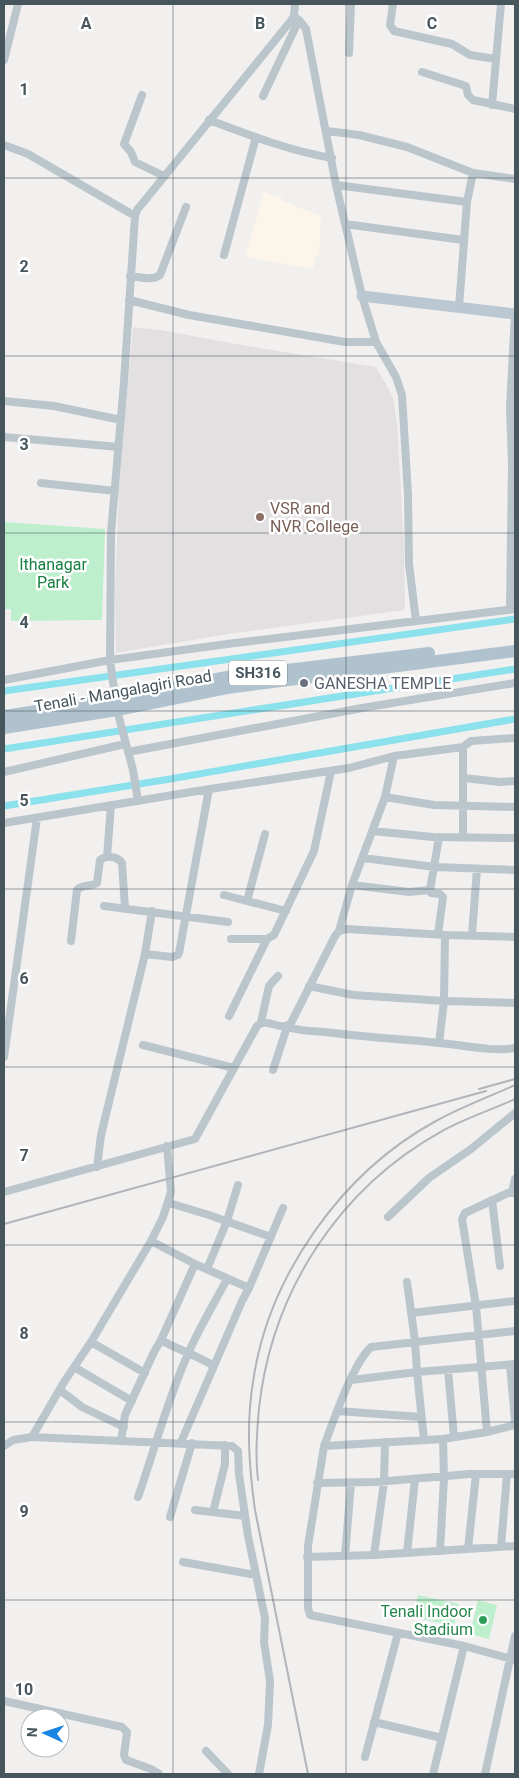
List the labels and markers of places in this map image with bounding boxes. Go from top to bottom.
place label: VSR and NVR College [270,499,359,536]
marker: VSR and NVR College [254,511,266,523]
place label: GANESHA TEMPLE [314,674,451,693]
marker: GANESHA TEMPLE [298,677,310,689]
place label: Tenali Indoor Stadium [381,1602,474,1639]
marker: Tenali Indoor Stadium [477,1614,489,1626]

